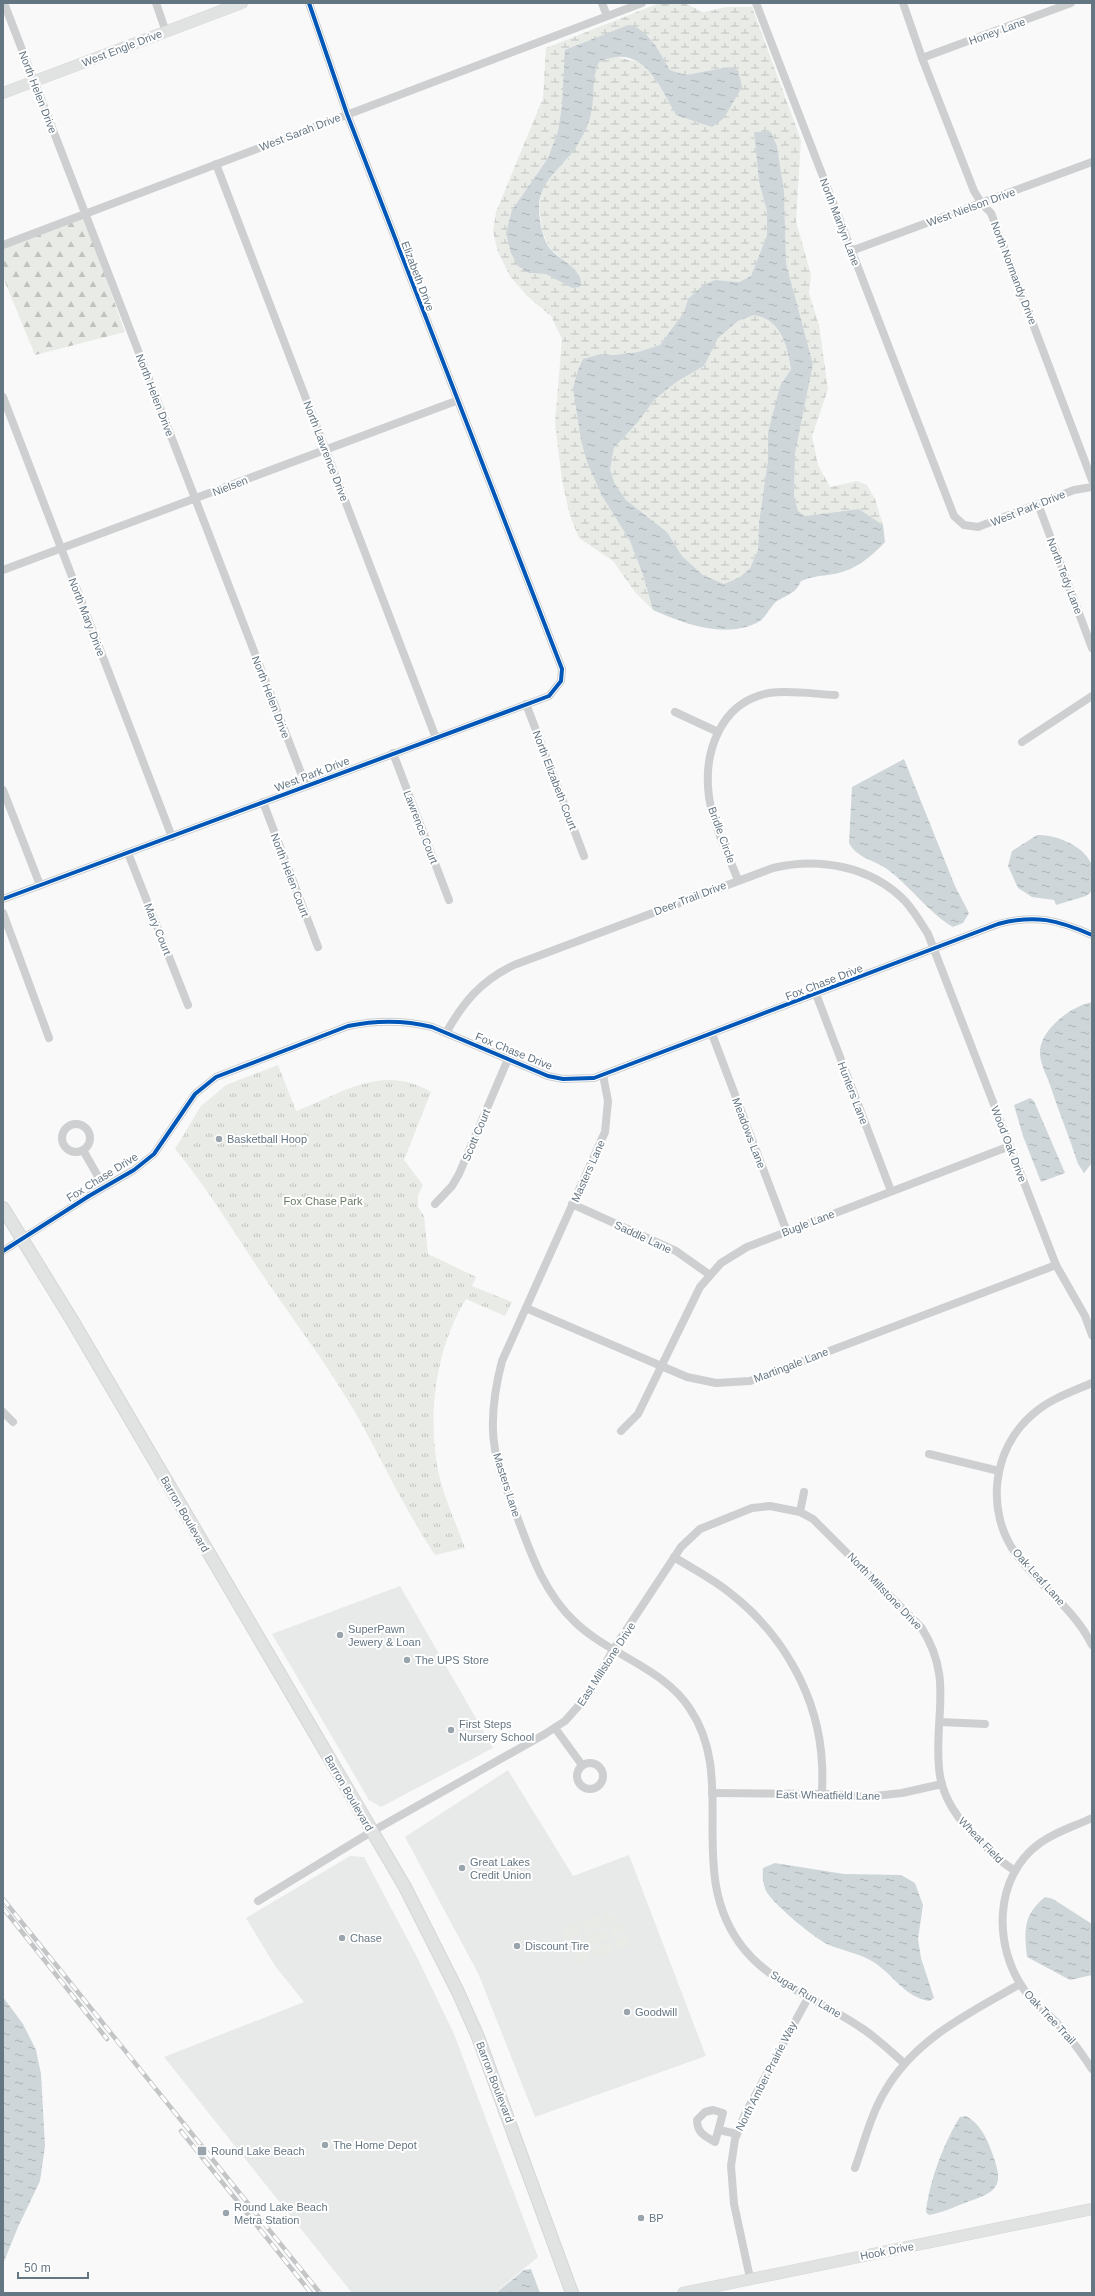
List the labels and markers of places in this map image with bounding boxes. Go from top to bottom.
place label: Basketball Hoop [227,1133,307,1145]
marker: Basketball Hoop [214,1134,224,1144]
place label: SuperPawn Jewery & Loan [348,1623,421,1648]
marker: SuperPawn Jewery & Loan [335,1630,345,1640]
place label: The UPS Store [415,1654,489,1666]
marker: The UPS Store [402,1655,412,1665]
place label: First Steps Nursery School [459,1718,534,1743]
marker: First Steps Nursery School [446,1725,456,1735]
place label: Great Lakes Credit Union [470,1856,531,1881]
marker: Great Lakes Credit Union [457,1863,467,1873]
place label: Chase [350,1932,382,1944]
marker: Chase [337,1933,347,1943]
place label: Discount Tire [525,1940,589,1952]
marker: Discount Tire [512,1941,522,1951]
place label: Goodwill [635,2006,677,2018]
marker: Goodwill [622,2007,632,2017]
place label: The Home Depot [333,2139,417,2151]
marker: The Home Depot [320,2140,330,2150]
marker: Round Lake Beach [196,2145,208,2157]
place label: Round Lake Beach [211,2145,305,2157]
place label: Round Lake Beach Metra Station [234,2201,328,2226]
marker: Round Lake Beach Metra Station [221,2208,231,2218]
place label: BP [649,2212,664,2224]
marker: BP [636,2213,646,2223]

